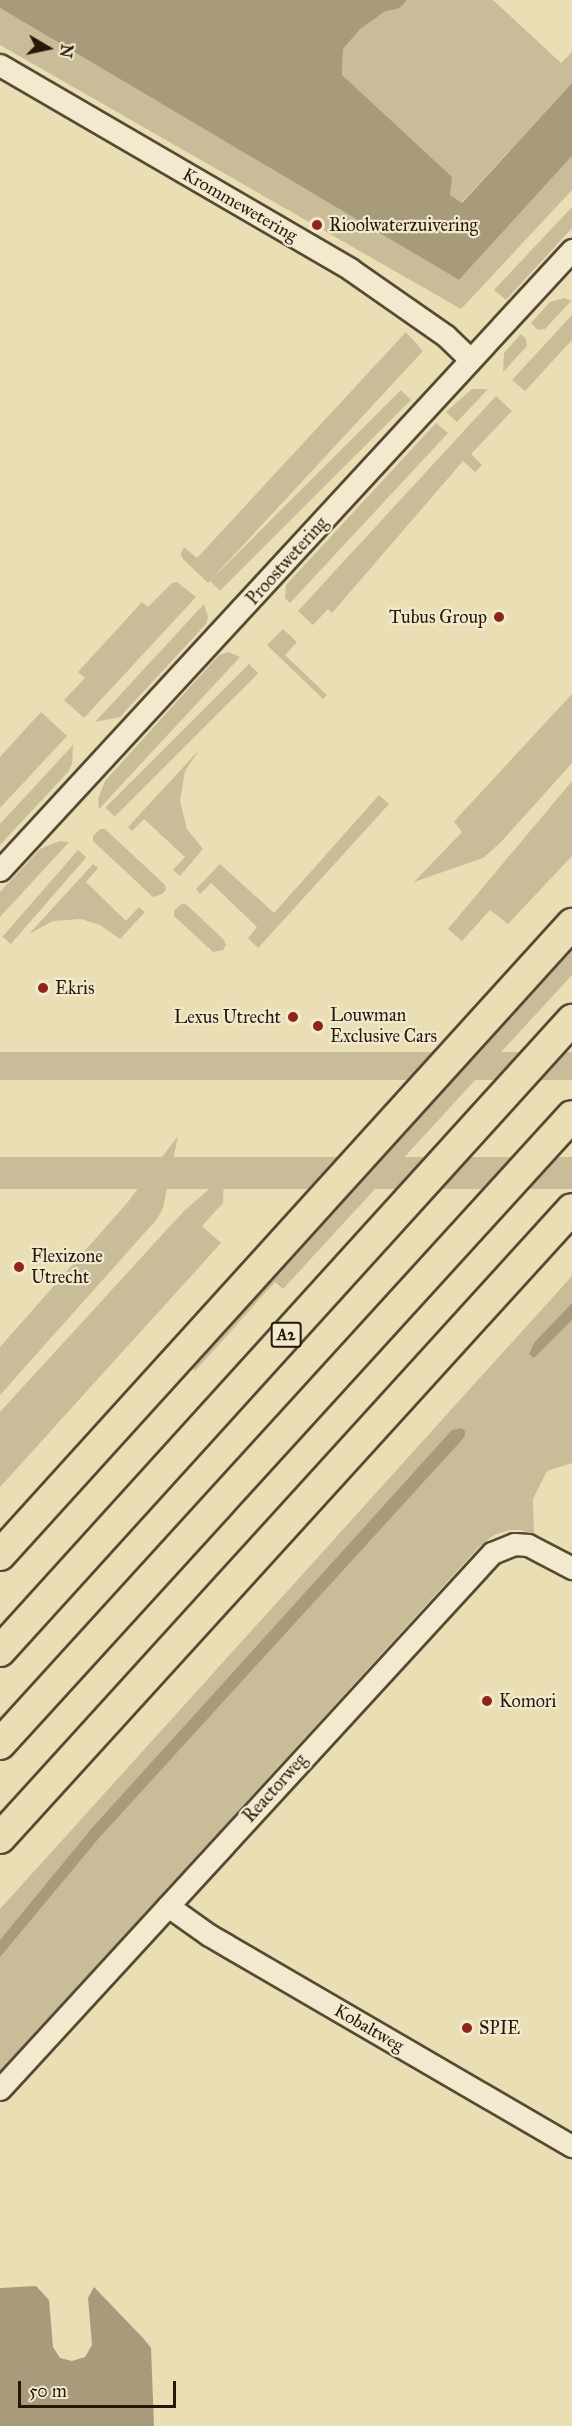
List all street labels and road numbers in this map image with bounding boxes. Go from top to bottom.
street label: Krommewetering [179,163,301,247]
street label: Proostwetering [242,513,332,609]
road number: A2 [270,1322,302,1348]
street label: Reactorweg [238,1749,312,1827]
street label: Kobaltweg [330,1999,408,2057]

